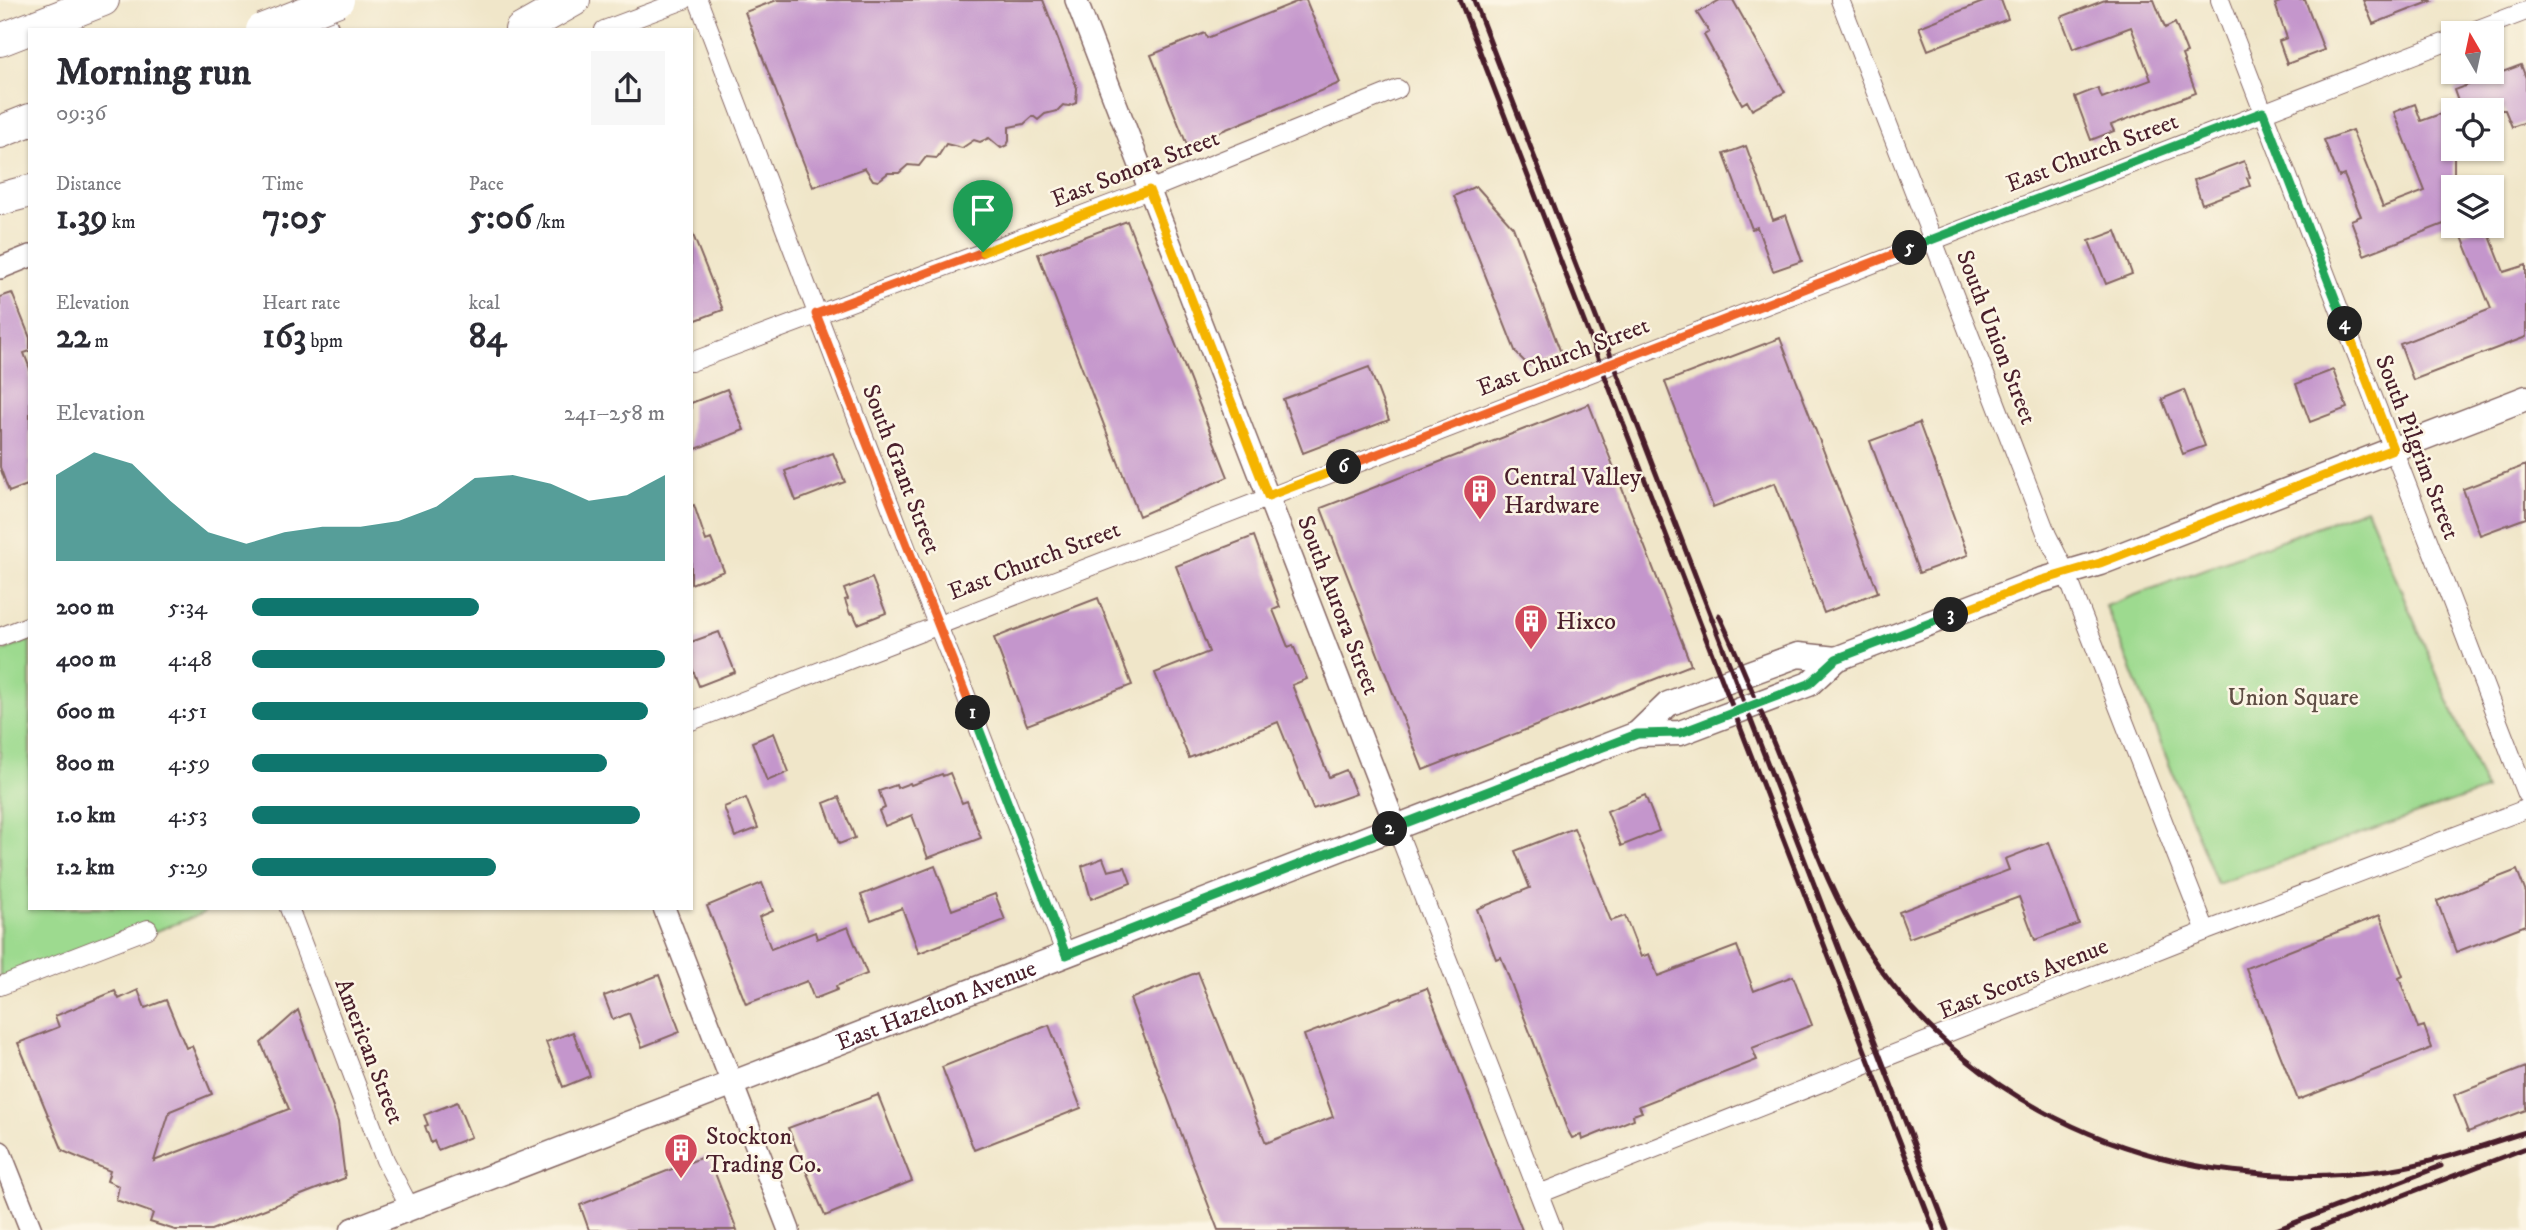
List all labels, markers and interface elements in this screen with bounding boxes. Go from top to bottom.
north arrow [2441,21,2504,84]
map controls [2441,21,2504,238]
text: Morning run [56,49,251,97]
button: share [591,51,665,125]
button: locate [2441,98,2504,161]
text: 09:36 [56,99,106,128]
street label: East Church Street [2002,106,2183,199]
street label: East Sonora Street [1047,123,1224,215]
text: Distance [56,173,121,196]
text: Time [262,173,304,196]
text: Pace [469,173,504,196]
button: layers [2441,175,2504,238]
pin [953,180,1013,252]
icon: arrive [964,191,1002,229]
text: 1.39 [56,196,108,240]
text: 7:05 [262,196,326,240]
text: 5:06 [469,196,532,240]
text: km [108,211,135,234]
text: /km [532,211,565,234]
pin: 5 [1892,230,1927,266]
text: 5 [1905,236,1914,259]
street label: South Union Street [1949,246,2043,429]
text: Elevation [56,292,130,315]
text: Heart rate [262,292,340,315]
text: kcal [469,292,500,315]
pin: 4 [2328,306,2362,342]
street label: East Church Street [1473,310,1654,403]
text: 4 [2339,312,2350,335]
text: 22 [56,315,90,359]
text: 163 [262,315,306,359]
text: 84 [469,315,506,359]
text: m [90,330,109,353]
text: bpm [306,330,343,353]
street label: South Pilgrim Street [2368,351,2466,544]
street label: South Grant Street [855,380,947,559]
text: Elevation [56,399,145,428]
text: 241–258 m [564,399,665,428]
pin: 6 [1326,449,1362,484]
text: 6 [1339,455,1348,478]
place label: Central Valley Hardware [1504,463,1642,521]
building icon: Central Valley Hardware [1461,472,1499,521]
street label: South Aurora Street [1290,511,1386,700]
street label: East Church Street [944,514,1125,607]
text: 200 m [56,593,114,622]
text: 5:34 [168,593,207,622]
pin: 3 [1934,598,1968,632]
building icon: Hixco [1512,602,1550,651]
text: 3 [1947,603,1954,626]
place label: Hixco [1556,607,1616,637]
text: 400 m [56,645,116,674]
text: 4:48 [168,645,212,674]
park label: Union Square [2227,683,2359,713]
pin: 1 [956,696,990,730]
text: 600 m [56,697,115,726]
text: 4:51 [168,697,207,726]
text: 1 [969,701,976,724]
text: 800 m [56,749,114,778]
text: 4:59 [168,749,210,778]
text: 1.0 km [56,801,116,830]
text: 4:53 [168,801,207,830]
pin: 2 [1372,812,1408,846]
text: 2 [1385,817,1394,840]
text: 1.2 km [56,853,115,882]
text: 5:29 [168,853,208,882]
street label: East Scotts Avenue [1934,931,2113,1027]
street label: East Hazelton Avenue [832,953,1041,1058]
street label: American Street [328,974,411,1129]
place label: Stockton Trading Co. [706,1122,822,1180]
building icon: Stockton Trading Co. [662,1131,700,1180]

